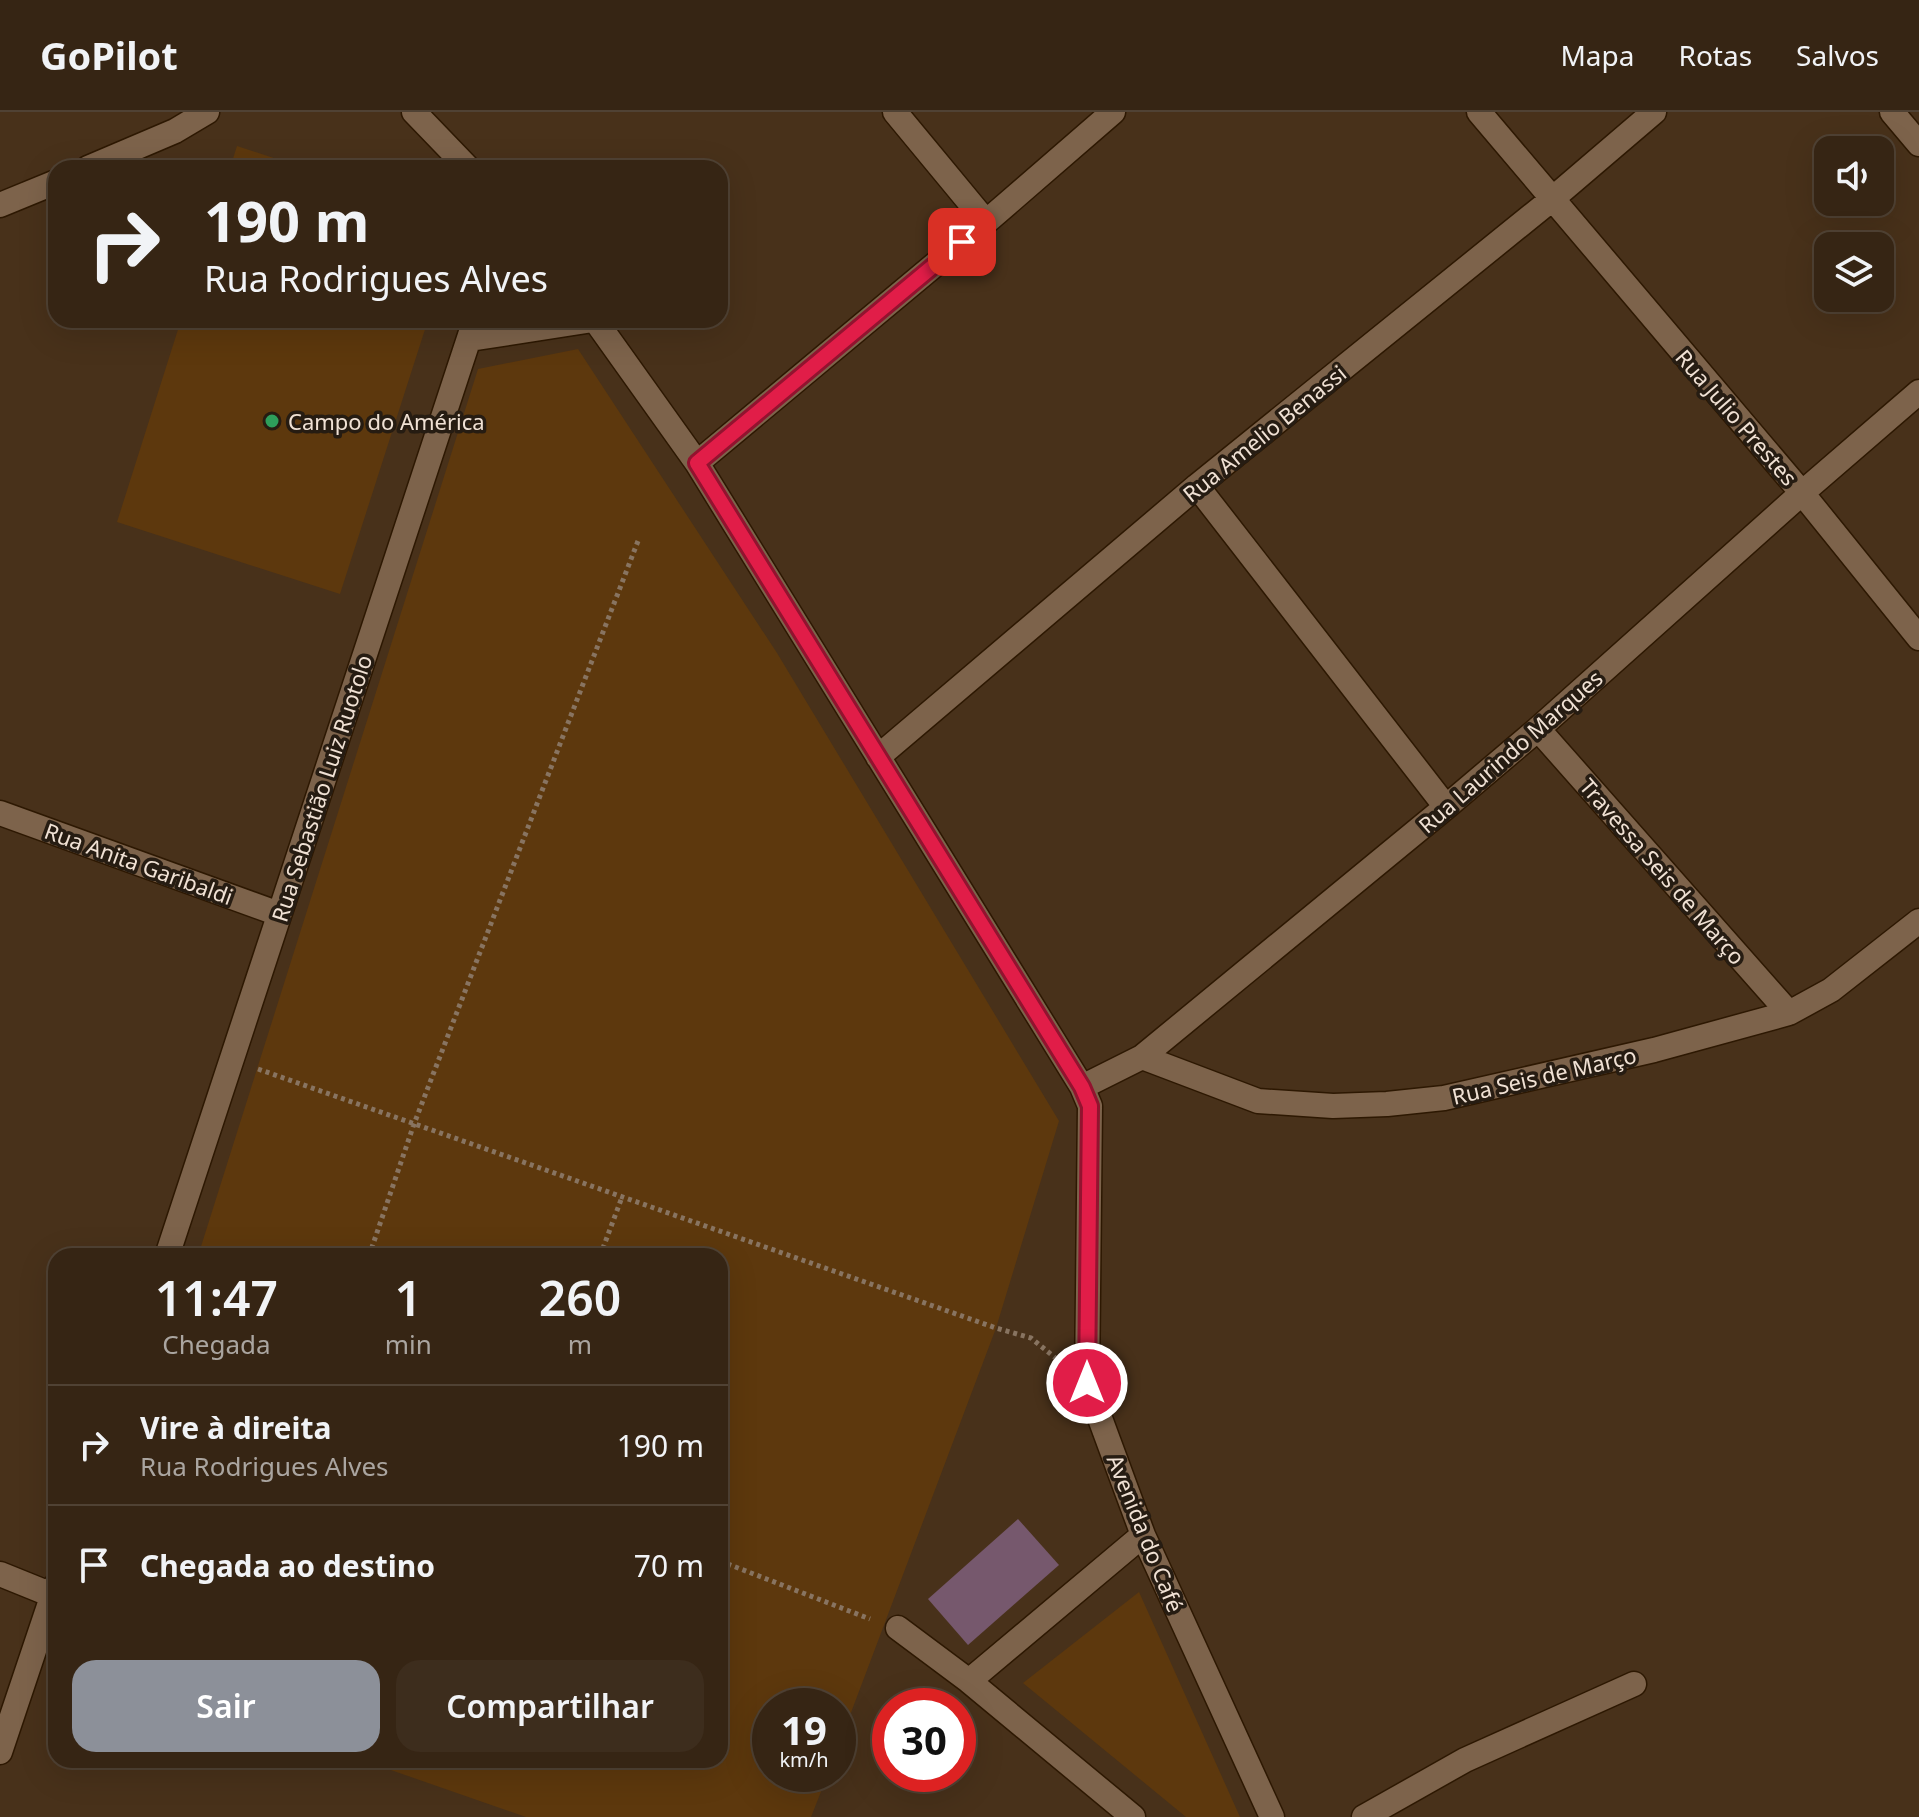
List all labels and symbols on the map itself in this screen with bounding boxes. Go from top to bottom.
pin [928,208,996,276]
street label: Rua Julio Prestes [1670,343,1804,491]
street label: Rua Amelio Benassi [1176,358,1352,508]
place label: Campo do América [288,406,485,436]
marker: Campo do América [263,412,281,430]
street label: Rua Sebastião Luiz Ruotolo [264,651,378,925]
street label: Rua Laurindo Marques [1412,663,1608,839]
street label: Travessa Seis de Março [1574,771,1752,971]
street label: Rua Anita Garibaldi [41,815,237,911]
street label: Rua Seis de Março [1449,1039,1639,1111]
position arrow [1045,1341,1129,1425]
street label: Avenida do Café [1101,1450,1191,1616]
speed limit sign: 30 [872,1688,976,1792]

